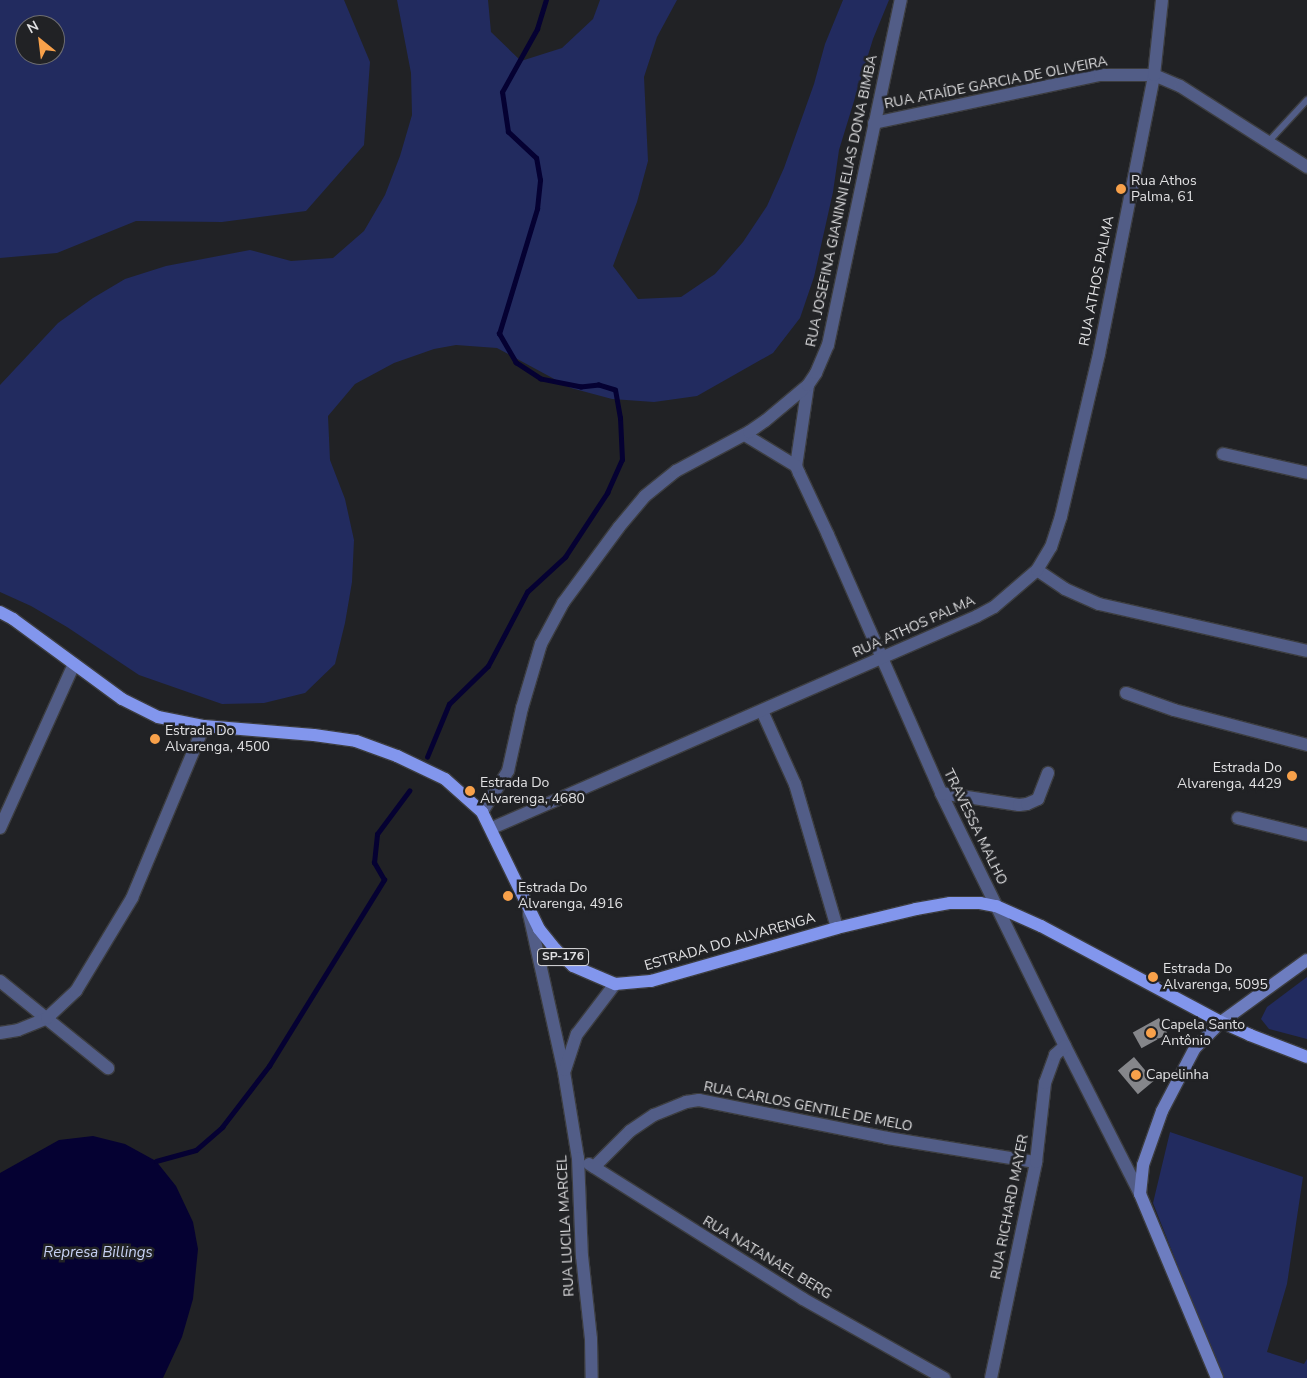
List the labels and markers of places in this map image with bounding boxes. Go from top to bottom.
place label: Rua Athos Palma, 61 [1131,173,1197,206]
marker: Rua Athos Palma, 61 [1115,183,1127,195]
place label: Estrada Do Alvarenga, 4500 [165,723,270,756]
marker: Estrada Do Alvarenga, 4500 [149,733,161,745]
place label: Estrada Do Alvarenga, 4429 [1177,760,1282,792]
marker: Estrada Do Alvarenga, 4429 [1286,770,1298,782]
place label: Estrada Do Alvarenga, 4680 [480,775,585,808]
marker: Estrada Do Alvarenga, 4680 [464,785,476,797]
place label: Estrada Do Alvarenga, 4916 [518,880,623,912]
marker: Estrada Do Alvarenga, 4916 [502,890,514,902]
place label: Estrada Do Alvarenga, 5095 [1163,961,1268,994]
marker: Estrada Do Alvarenga, 5095 [1147,971,1159,983]
place label: Capela Santo Antônio [1161,1017,1245,1050]
marker: Capela Santo Antônio [1145,1027,1157,1039]
place label: Capelinha [1146,1067,1209,1083]
marker: Capelinha [1130,1069,1142,1081]

